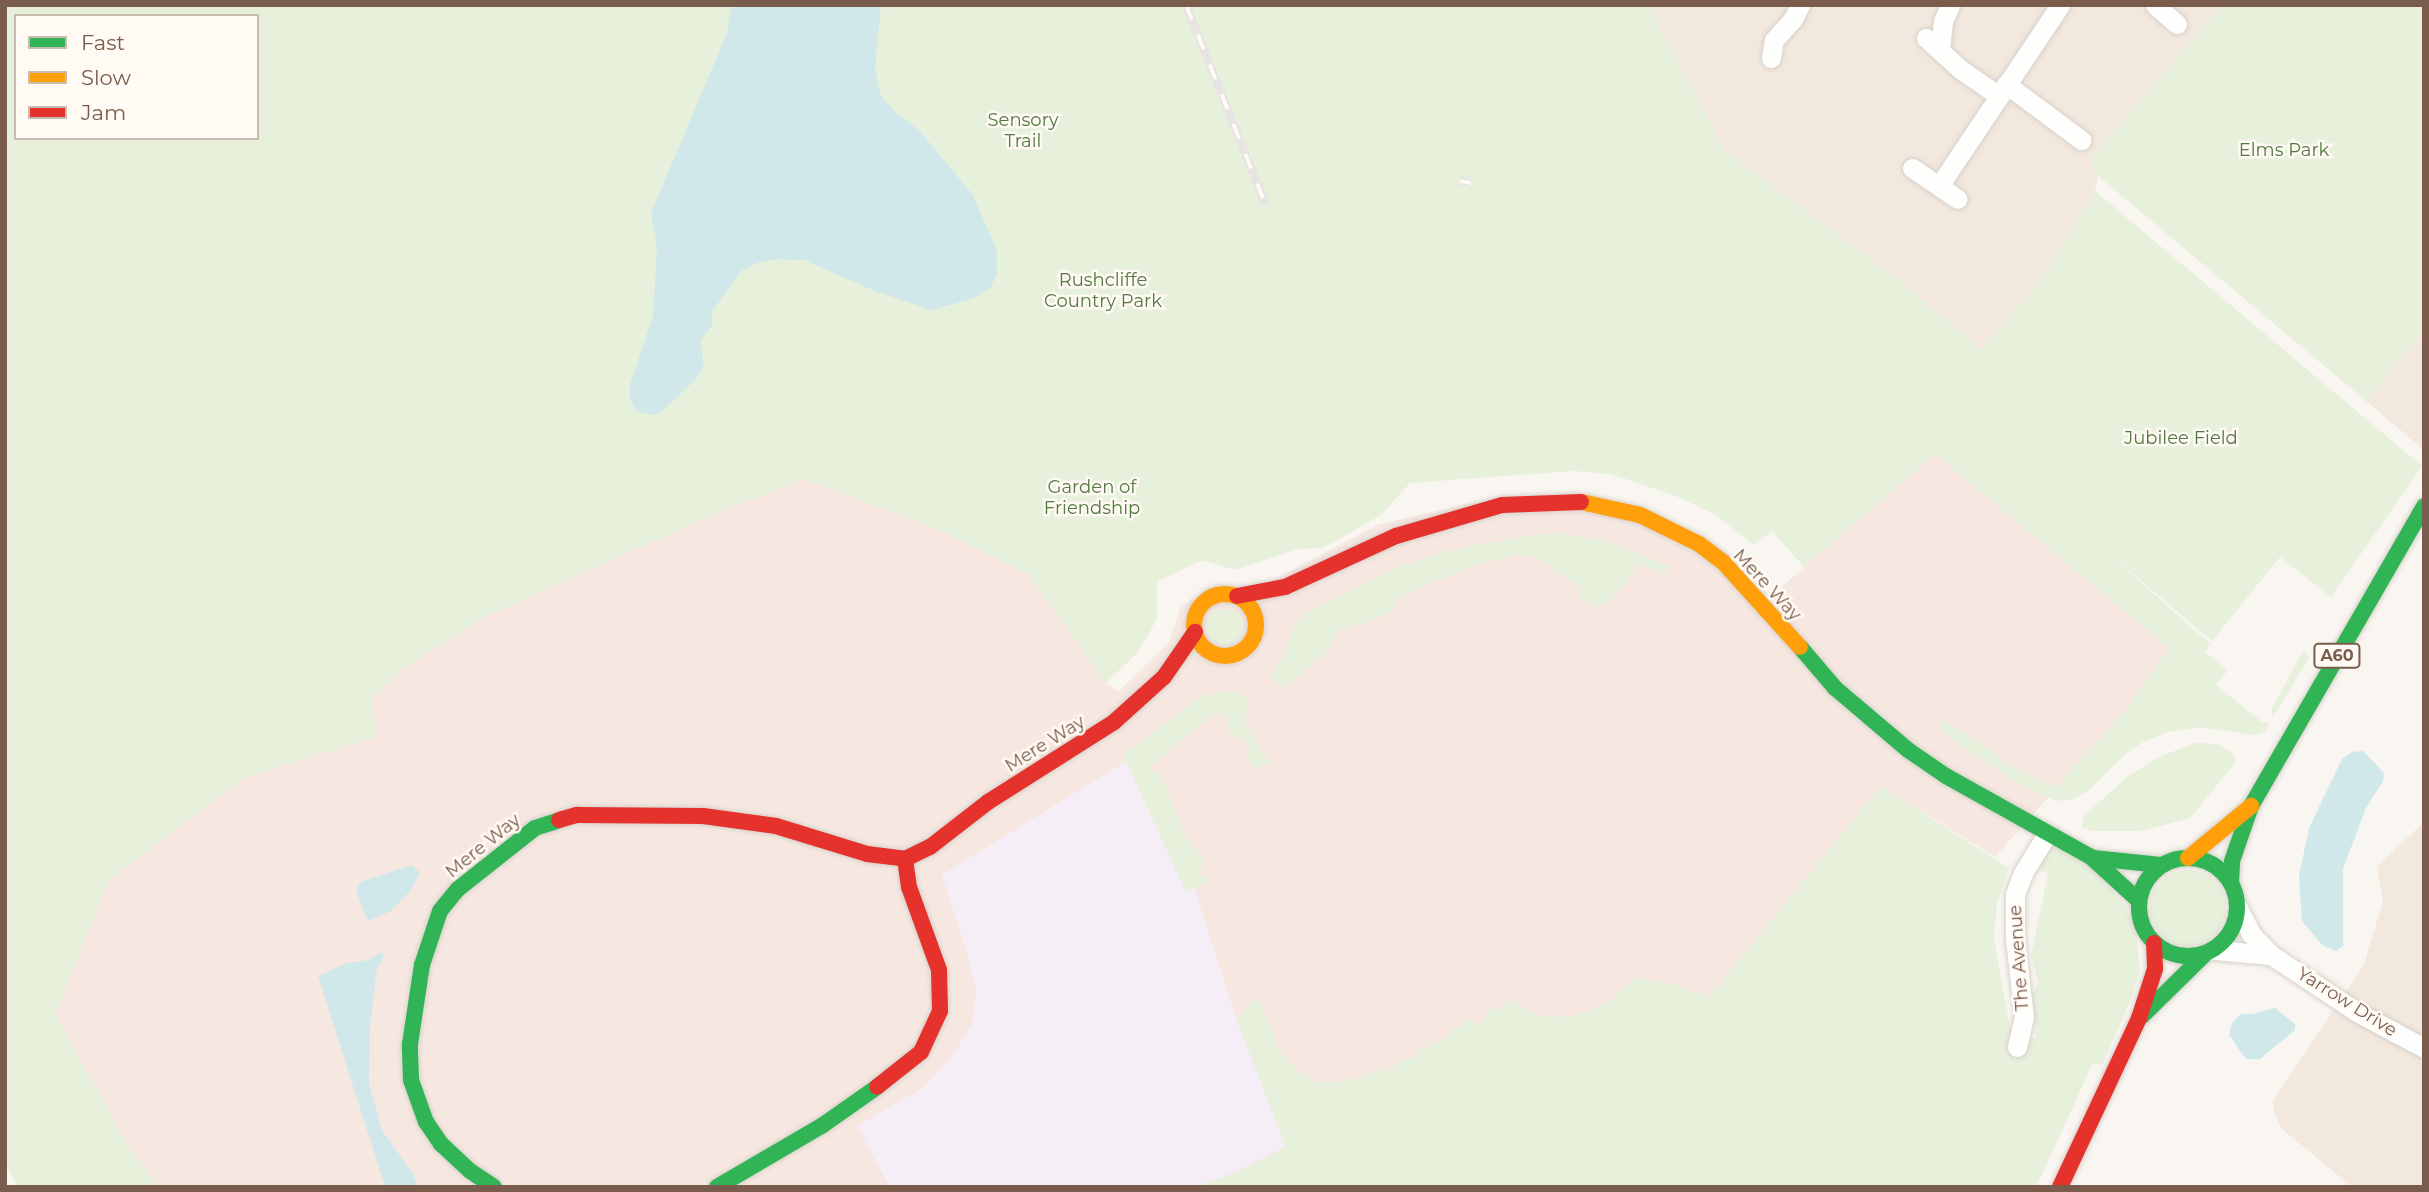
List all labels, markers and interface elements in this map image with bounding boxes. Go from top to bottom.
legend [14,14,259,140]
text: Fast [81,30,125,55]
text: Slow [81,65,131,90]
text: Jam [81,100,126,125]
park label: Sensory Trail [987,110,1059,152]
park label: Elms Park [2239,139,2329,161]
park label: Rushcliffe Country Park [1044,270,1162,312]
park label: Jubilee Field [2124,427,2238,449]
park label: Garden of Friendship [1044,477,1140,520]
street label: Mere Way [1729,545,1805,625]
road number: A60 [2312,643,2362,668]
street label: Mere Way [1001,711,1089,777]
street label: Mere Way [441,809,525,883]
street label: The Avenue [2005,904,2033,1012]
street label: Yarrow Drive [2293,963,2401,1041]

